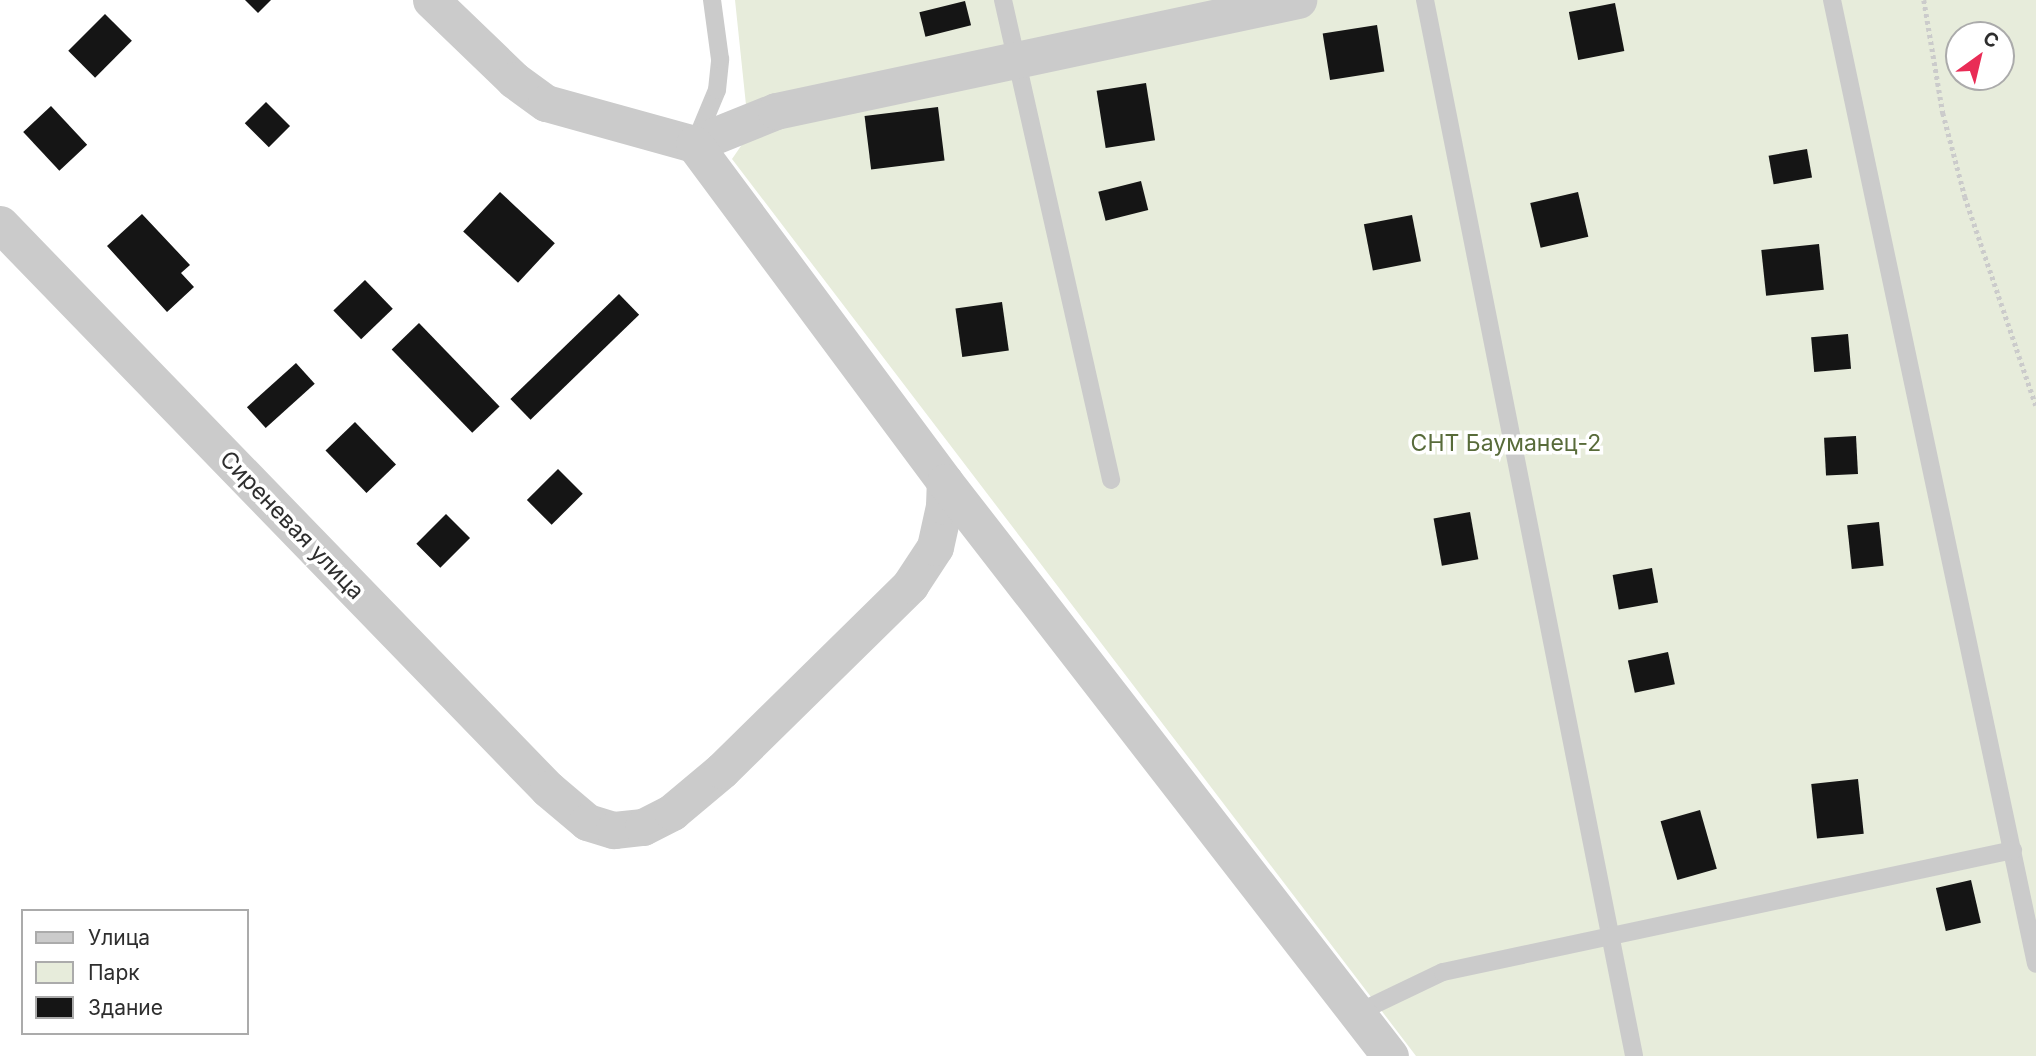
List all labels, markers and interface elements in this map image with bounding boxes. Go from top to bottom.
north arrow [1945,21,2015,91]
text: С [1979,26,2003,53]
park label: СНТ Бауманец-2 [1411,429,1601,457]
street label: Сиреневая улица [214,445,370,605]
legend [21,909,248,1035]
text: Улица [88,925,150,950]
text: Парк [88,960,140,985]
text: Здание [88,995,163,1020]

